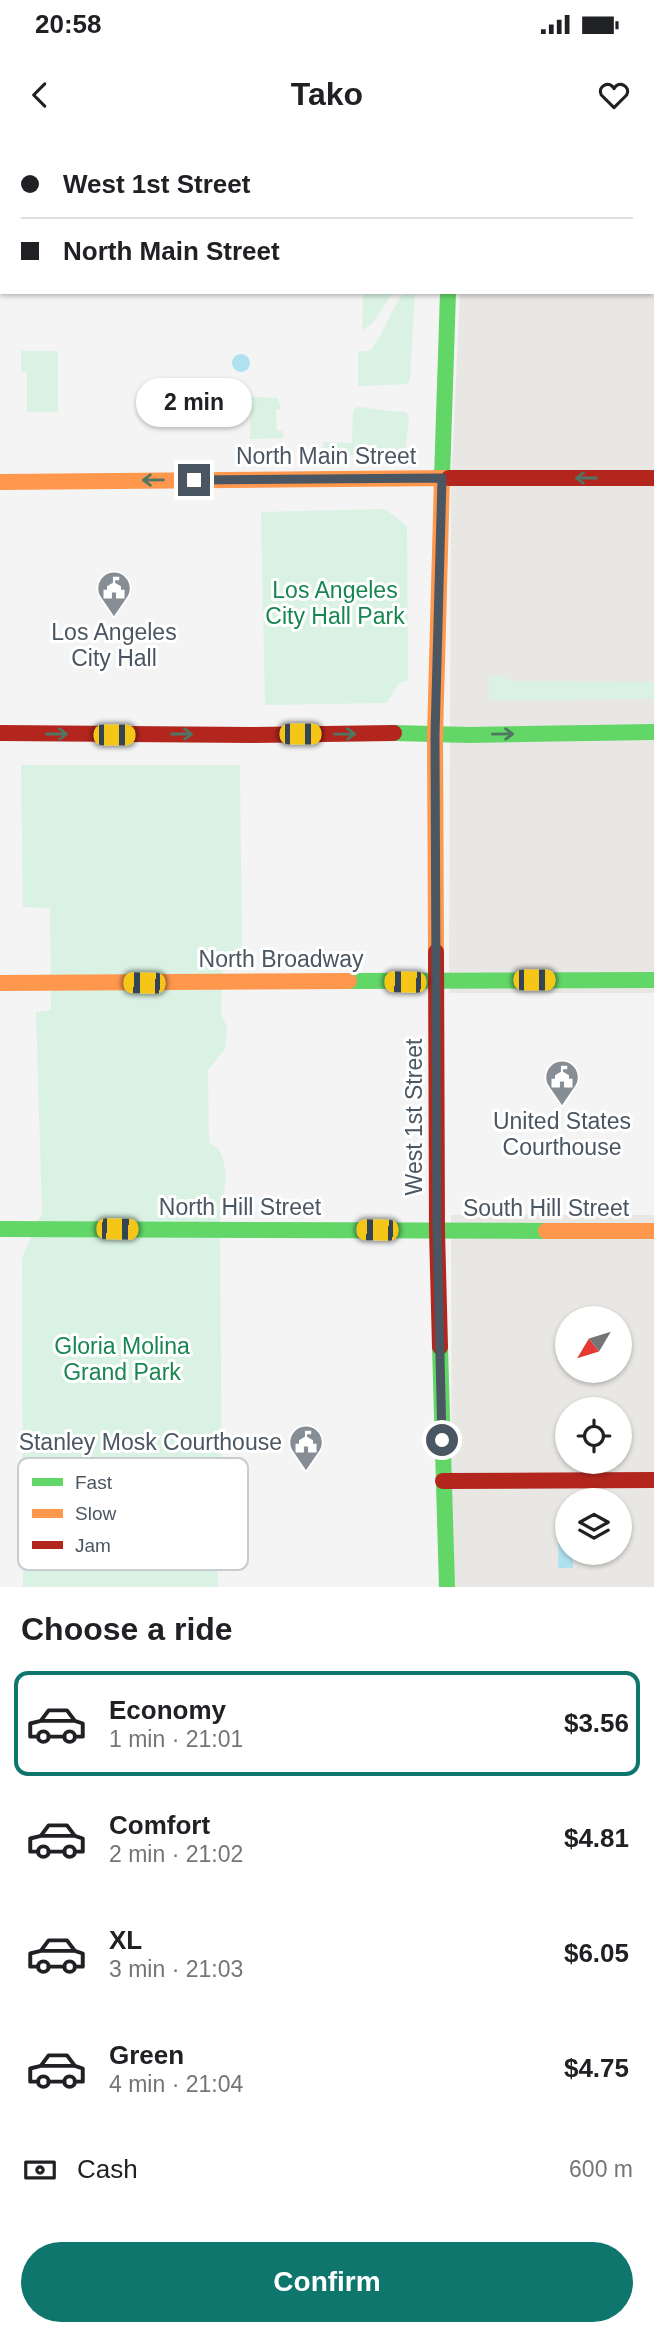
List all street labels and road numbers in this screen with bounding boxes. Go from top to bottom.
street label: North Main Street [236,443,417,469]
street label: North Broadway [199,946,364,972]
street label: West 1st Street [401,1038,427,1195]
street label: North Hill Street [159,1194,322,1220]
street label: South Hill Street [463,1195,630,1221]

